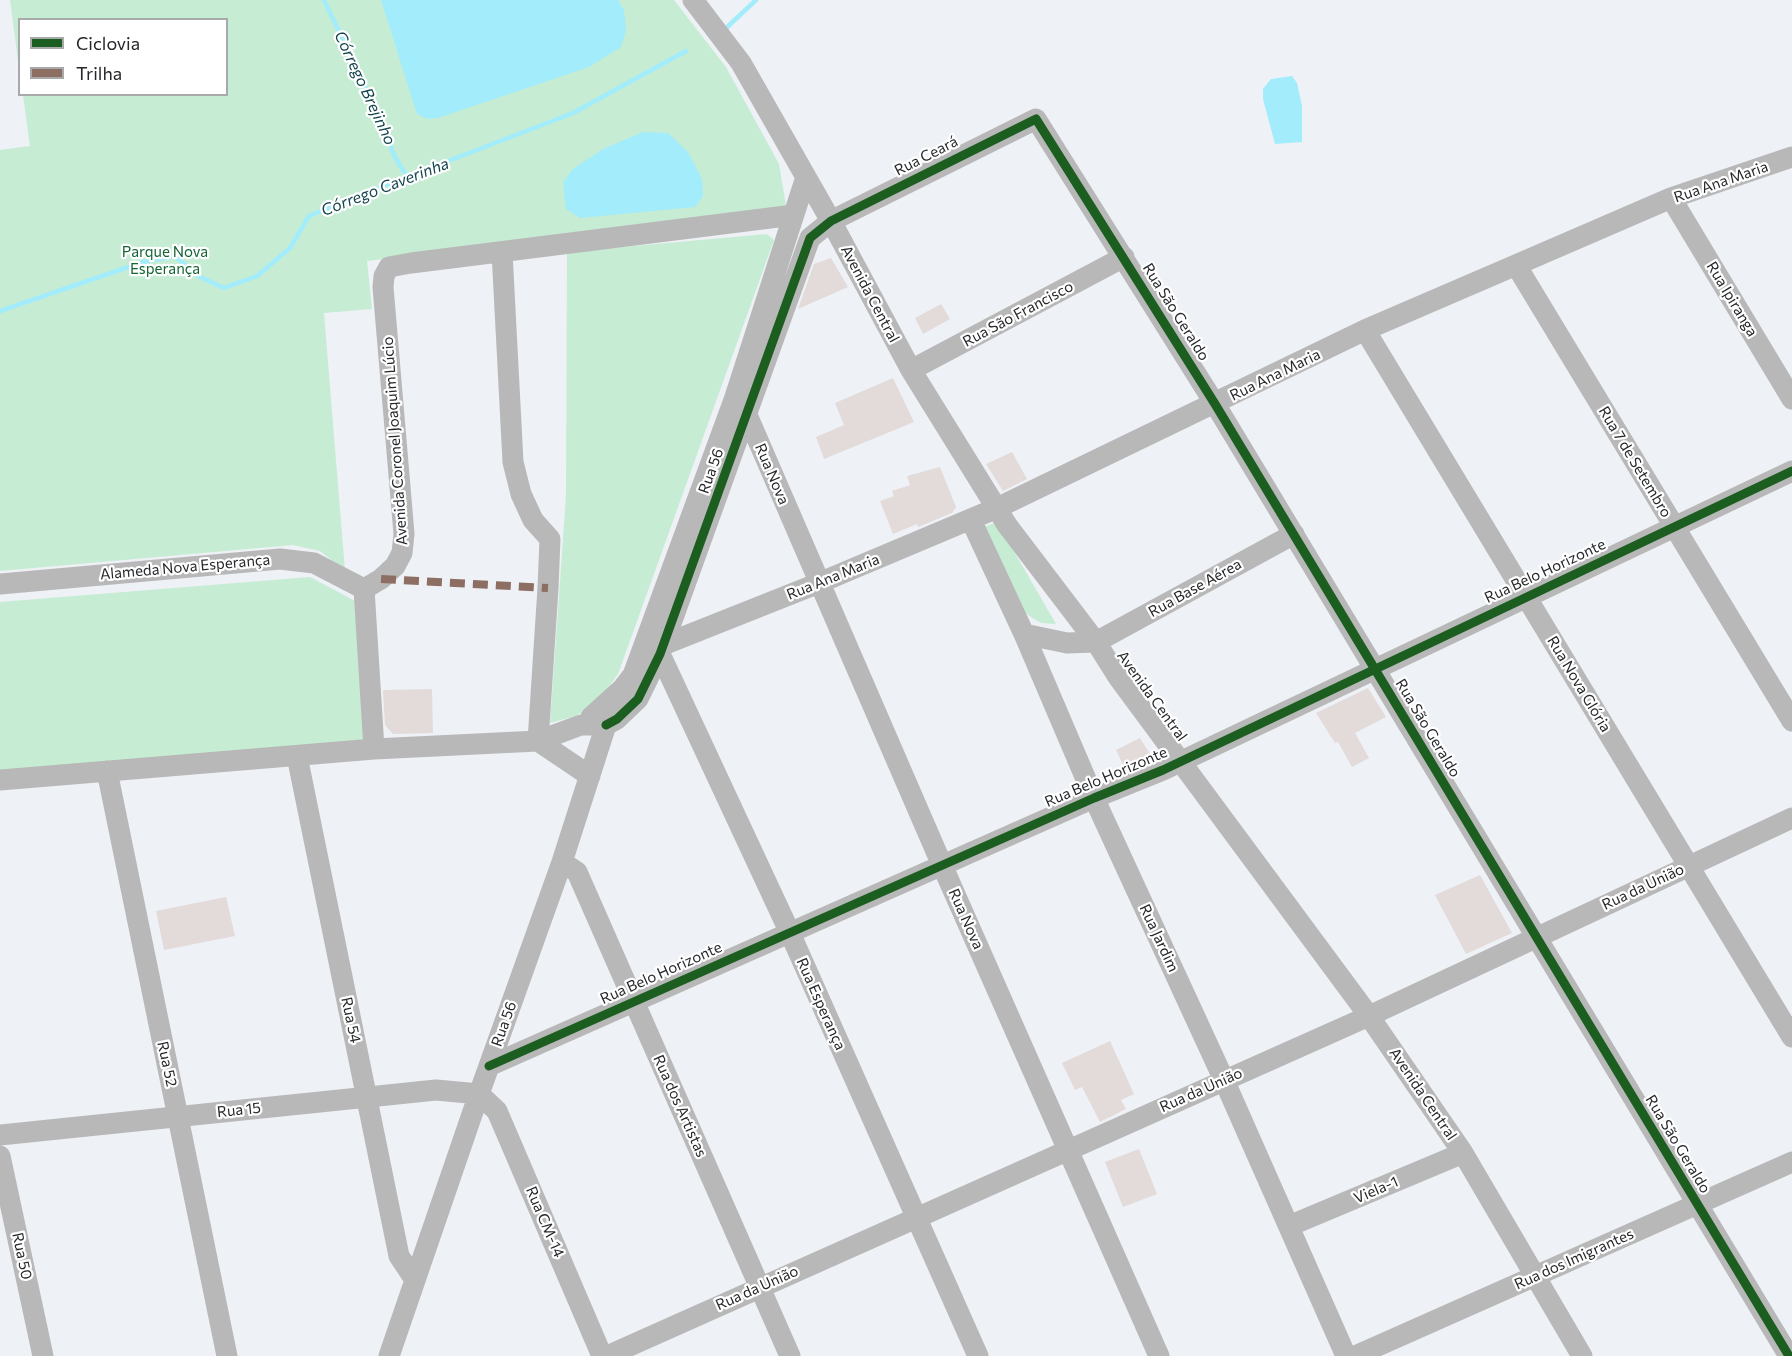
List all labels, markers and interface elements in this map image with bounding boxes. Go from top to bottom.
legend [18,18,228,96]
water label: Córrego Brejinho [330,28,400,148]
text: Ciclovia [76,32,140,54]
text: Trilha [76,62,122,84]
street label: Rua Ceará [891,132,961,180]
water label: Córrego Caverinha [318,154,452,220]
street label: Rua Ana Maria [1672,157,1770,207]
street label: Avenida Central [837,242,903,346]
park label: Parque Nova Esperança [122,243,208,278]
street label: Rua Ipiranga [1703,258,1761,340]
street label: Rua São Geraldo [1139,260,1213,364]
street label: Rua São Francisco [960,277,1076,351]
street label: Avenida Coronel Joaquim Lúcio [379,336,411,546]
street label: Rua Ana Maria [1227,345,1323,405]
street label: Rua 7 de Setembro [1595,403,1675,521]
street label: Rua Nova [751,441,793,507]
street label: Rua 56 [695,446,727,496]
street label: Rua Belo Horizonte [1482,535,1608,607]
street label: Rua Ana Maria [784,550,882,604]
street label: Alameda Nova Esperança [99,551,271,583]
street label: Rua Base Aérea [1145,555,1245,621]
street label: Rua Nova Glória [1543,633,1615,735]
street label: Avenida Central [1113,647,1191,745]
street label: Rua São Geraldo [1392,676,1464,780]
street label: Rua Belo Horizonte [1042,743,1170,811]
street label: Rua da União [1599,860,1687,914]
street label: Rua Nova [945,886,987,952]
street label: Rua Jardim [1135,901,1183,975]
street label: Rua Belo Horizonte [597,938,725,1008]
street label: Rua Esperança [793,955,849,1053]
street label: Rua 54 [337,995,365,1045]
street label: Rua 56 [488,999,520,1049]
street label: Rua 52 [153,1040,181,1088]
street label: Avenida Central [1386,1044,1460,1144]
street label: Rua dos Artistas [649,1052,711,1160]
street label: Rua da União [1157,1064,1245,1116]
street label: Rua São Geraldo [1642,1092,1714,1196]
street label: Rua 15 [216,1099,262,1121]
street label: Viela-1 [1351,1173,1401,1207]
street label: Rua CM-14 [522,1184,568,1260]
street label: Rua dos Imigrantes [1512,1225,1636,1293]
street label: Rua 50 [8,1231,36,1281]
street label: Rua da União [713,1262,801,1314]

